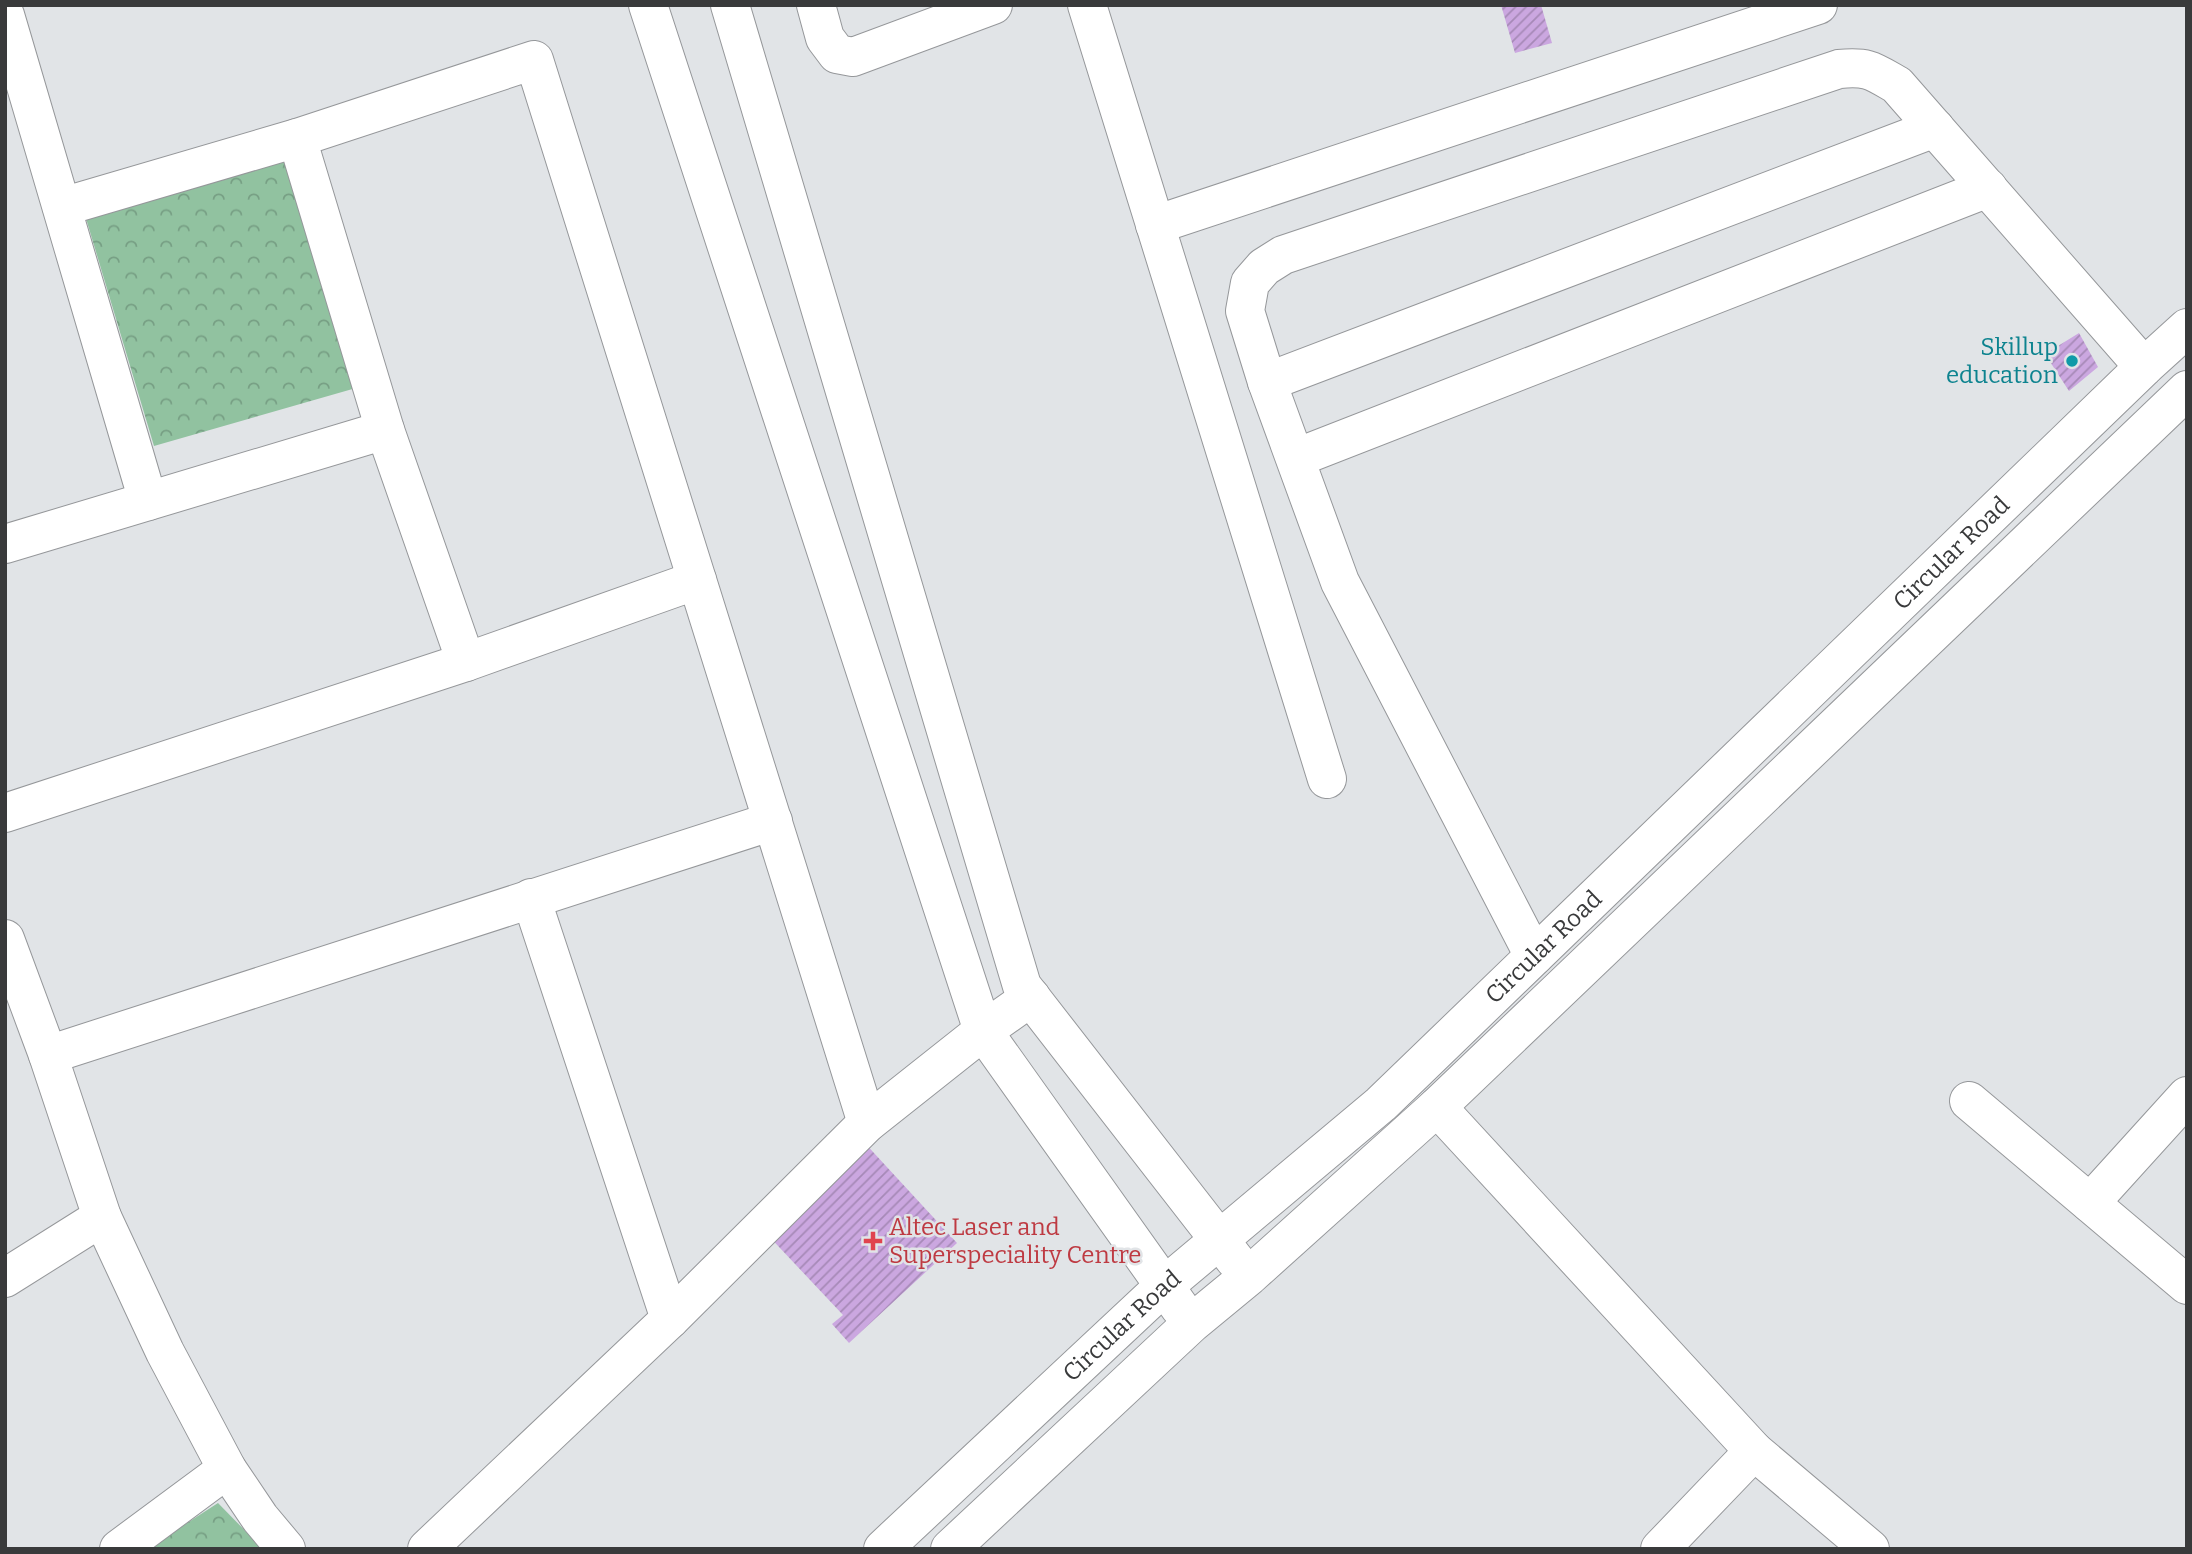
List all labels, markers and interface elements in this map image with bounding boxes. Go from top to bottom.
place label: Skillup education [1946,333,2058,389]
marker: Skillup education [2064,353,2080,369]
street label: Circular Road [1887,491,2015,615]
street label: Circular Road [1480,885,1607,1009]
place label: Altec Laser and Superspeciality Centre [889,1213,1141,1269]
marker: Altec Laser and Superspeciality Centre [863,1231,883,1251]
street label: Circular Road [1057,1264,1186,1387]

